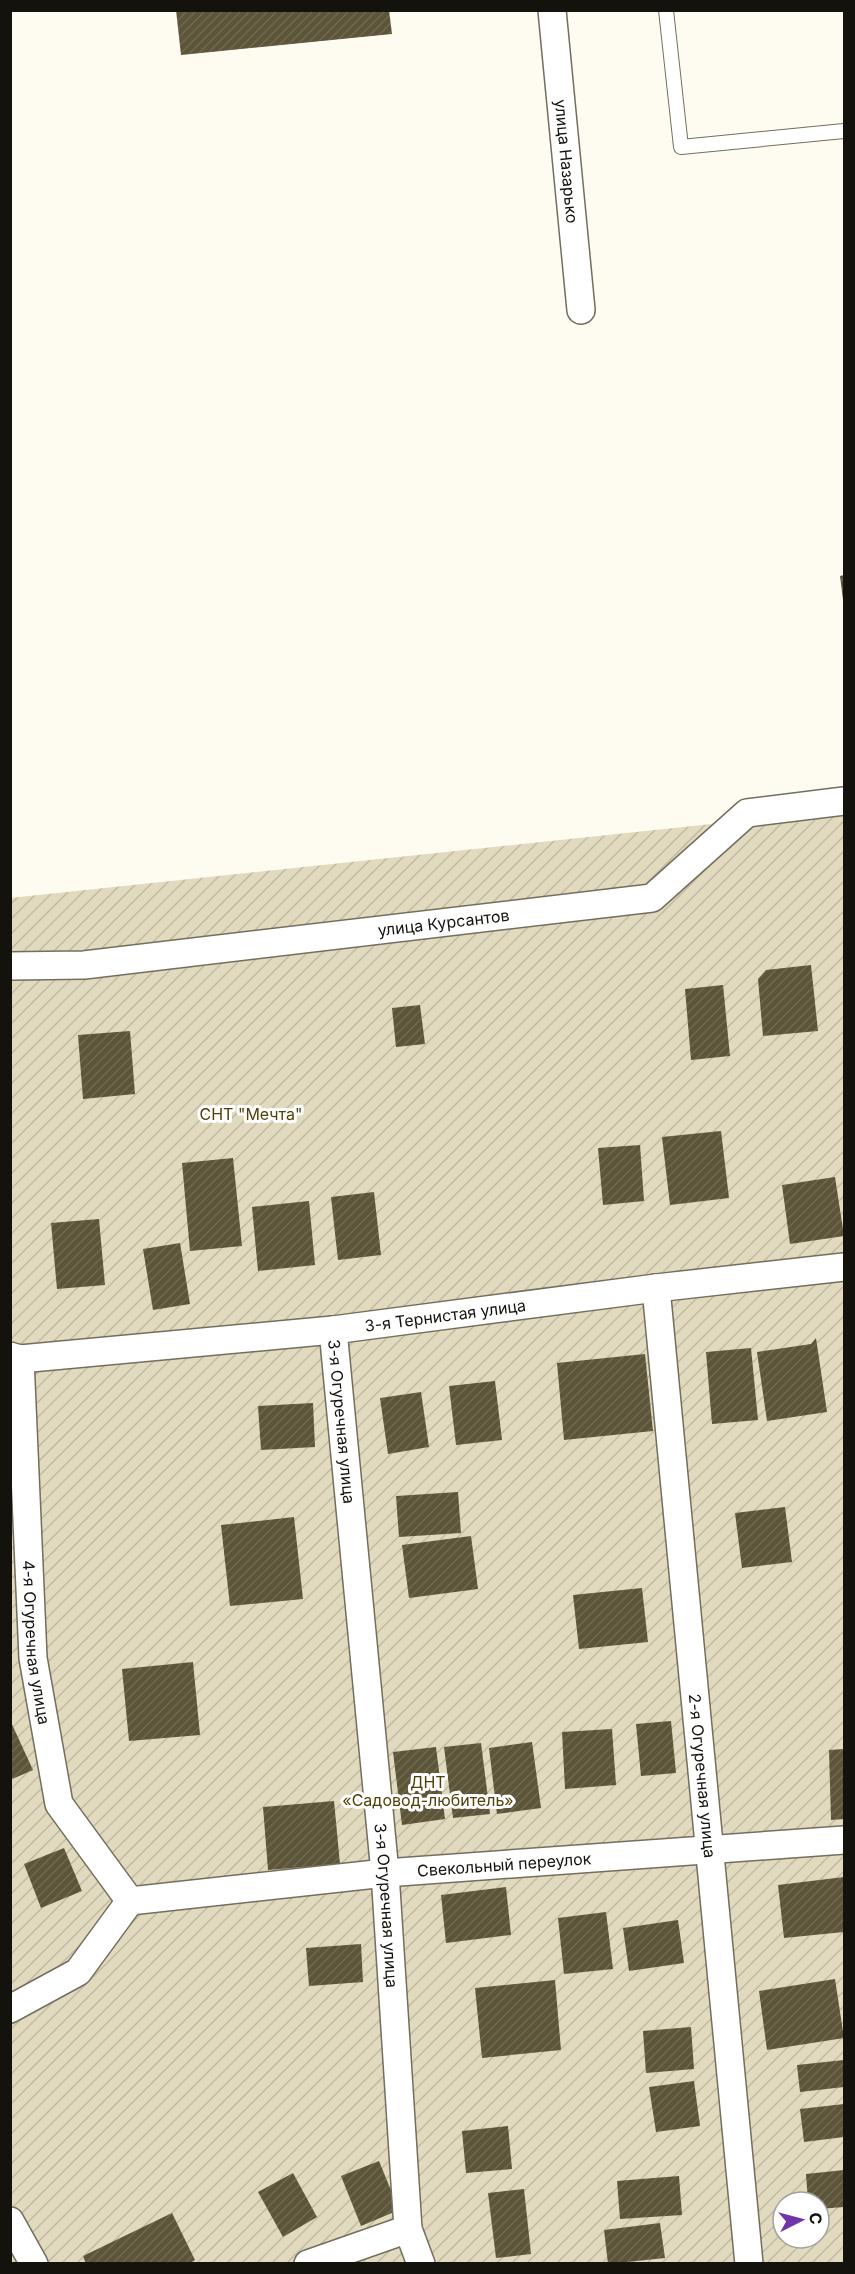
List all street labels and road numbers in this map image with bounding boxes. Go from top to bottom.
street label: улица Назарько [551,98,583,224]
street label: улица Курсантов [377,905,510,940]
street label: 3-я Тернистая улица [364,1295,527,1336]
street label: 3-я Огуречная улица [324,1339,360,1505]
street label: 4-я Огуречная улица [19,1560,55,1726]
street label: 2-я Огуречная улица [685,1693,720,1859]
street label: 3-я Огуречная улица [370,1822,402,1988]
street label: Свекольный переулок [416,1848,592,1881]

